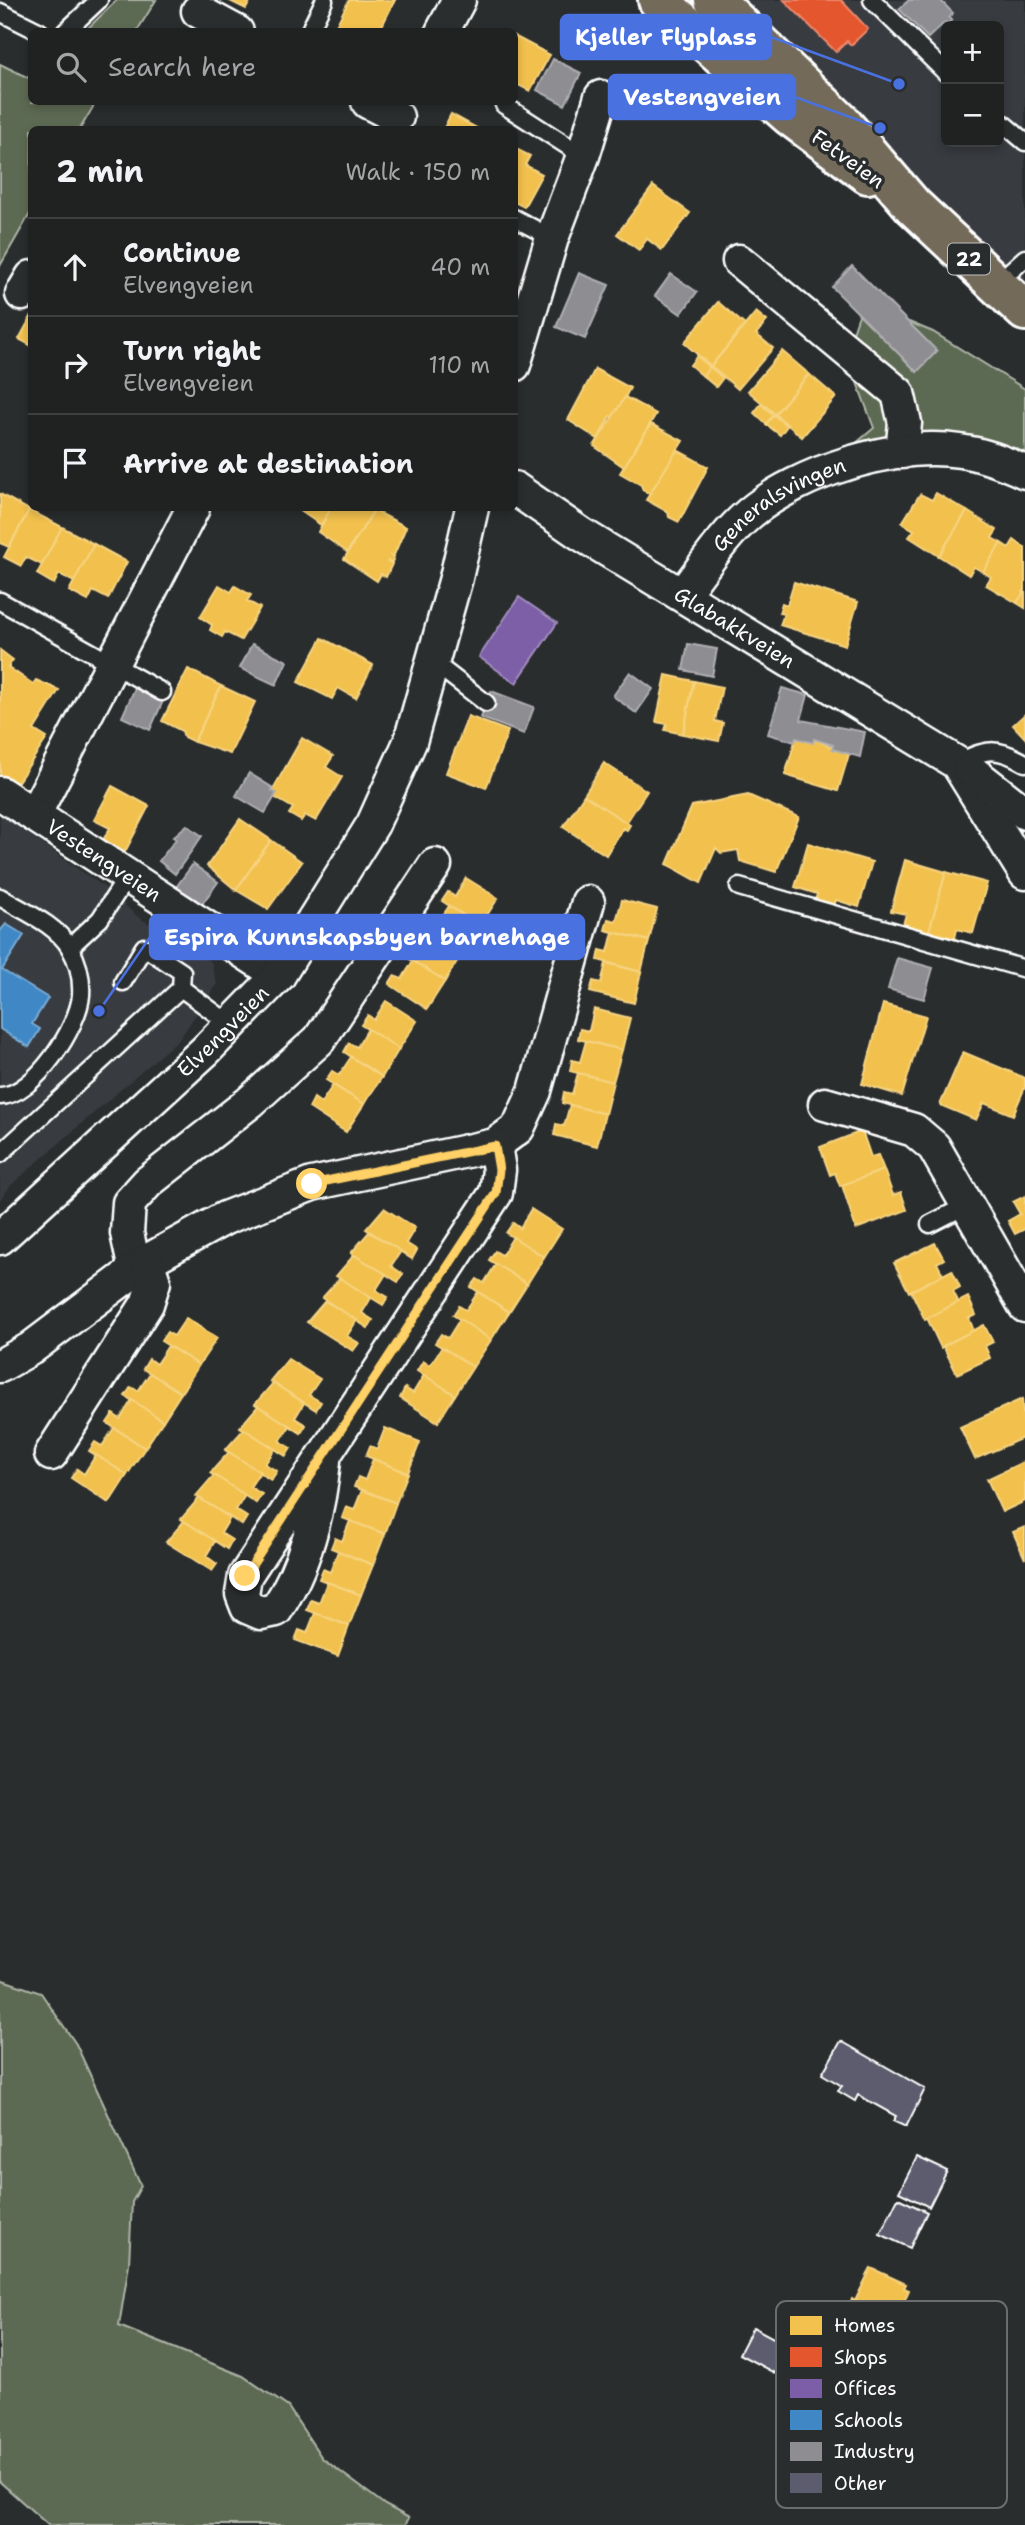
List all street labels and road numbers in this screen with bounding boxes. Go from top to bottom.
street label: Fetveien [806,123,890,195]
road number: 22 [948,244,990,274]
street label: Generalsvingen [706,451,850,558]
street label: Glabakkveien [669,580,800,675]
street label: Vestengveien [41,813,167,908]
street label: Elvengveien [171,979,275,1084]

